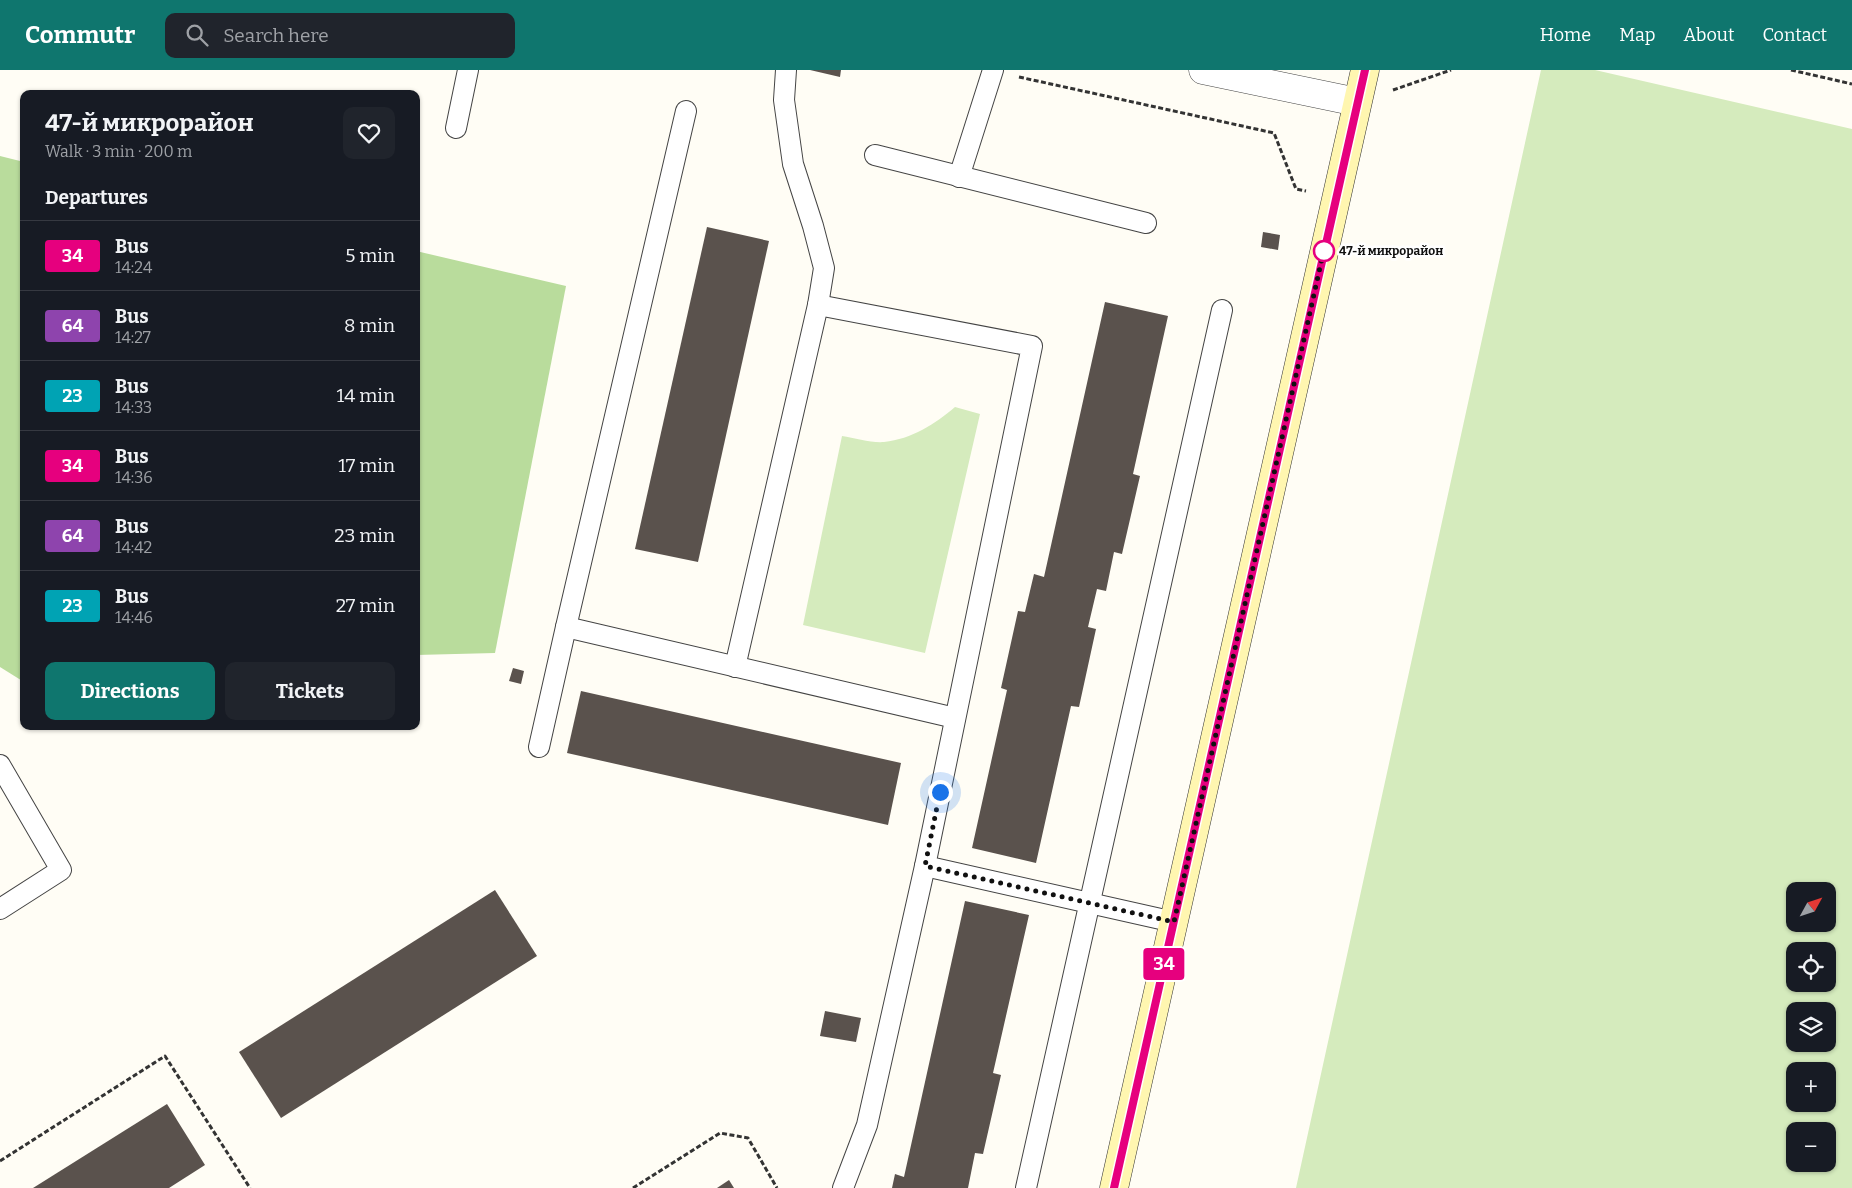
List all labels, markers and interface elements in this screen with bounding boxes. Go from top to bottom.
search box [165,13,515,58]
text: Commutr [25,21,135,49]
icon: search [183,21,211,49]
text: Search here [223,24,329,47]
text: Home [1540,24,1591,46]
text: Map [1619,24,1655,46]
text: About [1683,24,1734,46]
text: Contact [1762,24,1827,46]
button: heart [343,107,395,159]
text: 47-й микрорайон [45,109,254,137]
text: Walk · 3 min · 200 m [45,142,192,161]
text: Departures [45,186,148,209]
text: Bus [115,235,149,258]
marker: 47-й микрорайон [1313,240,1335,262]
text: 5 min [345,244,395,267]
place label: 47-й микрорайон [1339,244,1443,258]
text: 34 [62,245,83,267]
text: 14:24 [115,258,152,277]
text: Bus [115,305,149,328]
text: 8 min [344,314,395,337]
text: 64 [62,315,83,337]
text: 14:27 [115,328,151,347]
text: Bus [115,375,149,398]
text: 14 min [337,384,395,407]
text: 23 [62,385,83,407]
text: 14:33 [115,398,152,417]
text: Bus [115,445,149,468]
text: 17 min [338,454,395,477]
text: 34 [62,455,83,477]
text: 14:36 [115,468,153,487]
text: Bus [115,515,149,538]
text: 23 min [334,524,395,547]
text: 64 [62,525,83,547]
text: 14:42 [115,538,152,557]
text: Bus [115,585,149,608]
text: 27 min [336,594,395,617]
text: 23 [62,595,83,617]
text: 14:46 [115,608,153,627]
button: Directions [45,662,215,720]
button: Tickets [225,662,395,720]
your location [928,780,953,805]
north arrow [1786,882,1836,932]
map controls [1786,882,1836,1172]
button: locate [1786,942,1836,992]
line badge: 34 [1142,948,1186,980]
text: 34 [1153,953,1175,975]
button: layers [1786,1002,1836,1052]
button: + [1786,1062,1836,1112]
button: − [1786,1122,1836,1172]

